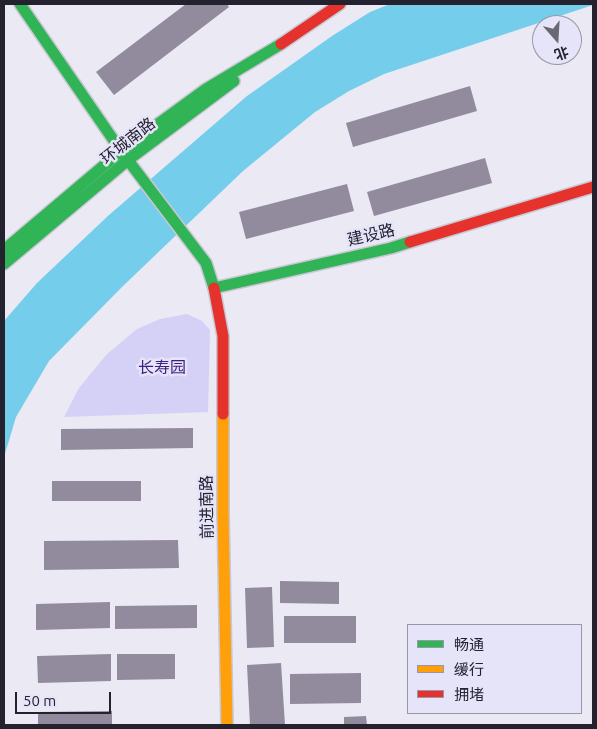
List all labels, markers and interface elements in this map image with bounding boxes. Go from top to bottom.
north arrow [532,15,582,65]
text: 北 [552,43,571,63]
street label: 环城南路 [97,114,159,168]
street label: 建设路 [345,220,397,250]
park label: 长寿园 [138,358,186,378]
street label: 前进南路 [197,475,217,539]
legend [407,624,582,714]
text: 畅通 [454,636,484,653]
text: 缓行 [454,661,484,678]
scale bar [18,682,114,714]
text: 拥堵 [454,686,484,703]
text: 50 m [23,692,56,709]

